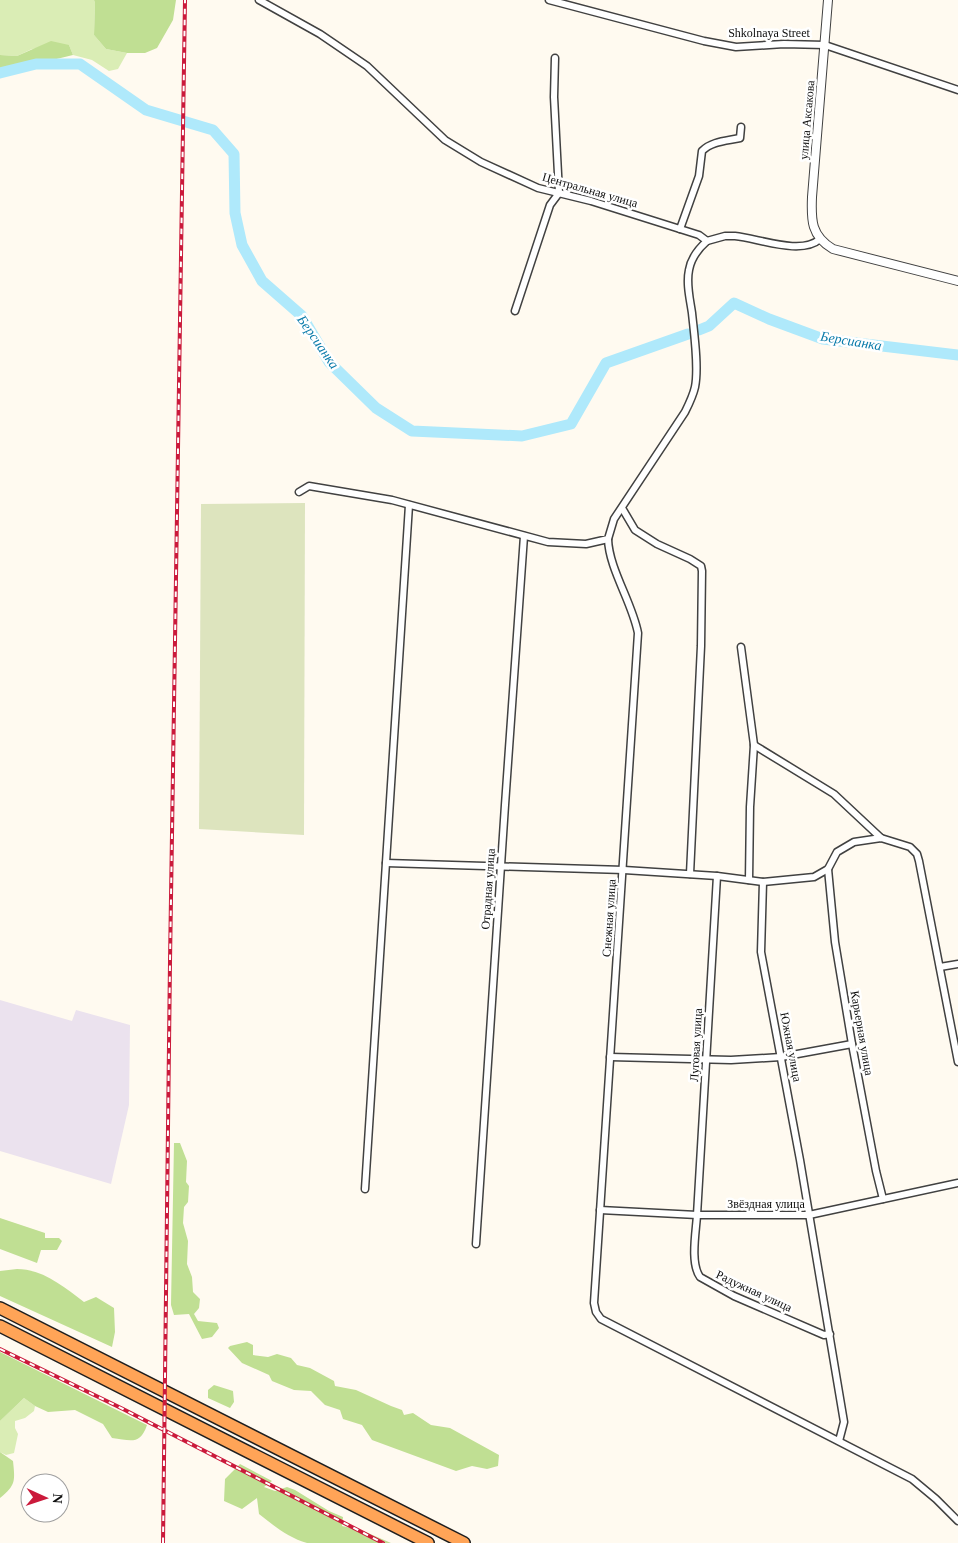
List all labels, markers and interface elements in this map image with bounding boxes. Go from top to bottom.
street label: Shkolnaya Street [728,26,810,40]
street label: улица Аксакова [797,79,818,160]
street label: Центральная улица [541,170,640,211]
water label: Берсианка [294,312,342,372]
water label: Берсианка [818,329,883,353]
street label: Отрадная улица [478,847,498,930]
street label: Снежная улица [599,878,619,957]
street label: Карьерная улица [848,989,876,1077]
street label: Луговая улица [687,1007,705,1082]
street label: Южная улица [777,1011,805,1084]
street label: Звёздная улица [727,1197,805,1211]
street label: Радужная улица [714,1267,795,1315]
north arrow [20,1473,70,1523]
text: N [50,1493,65,1504]

